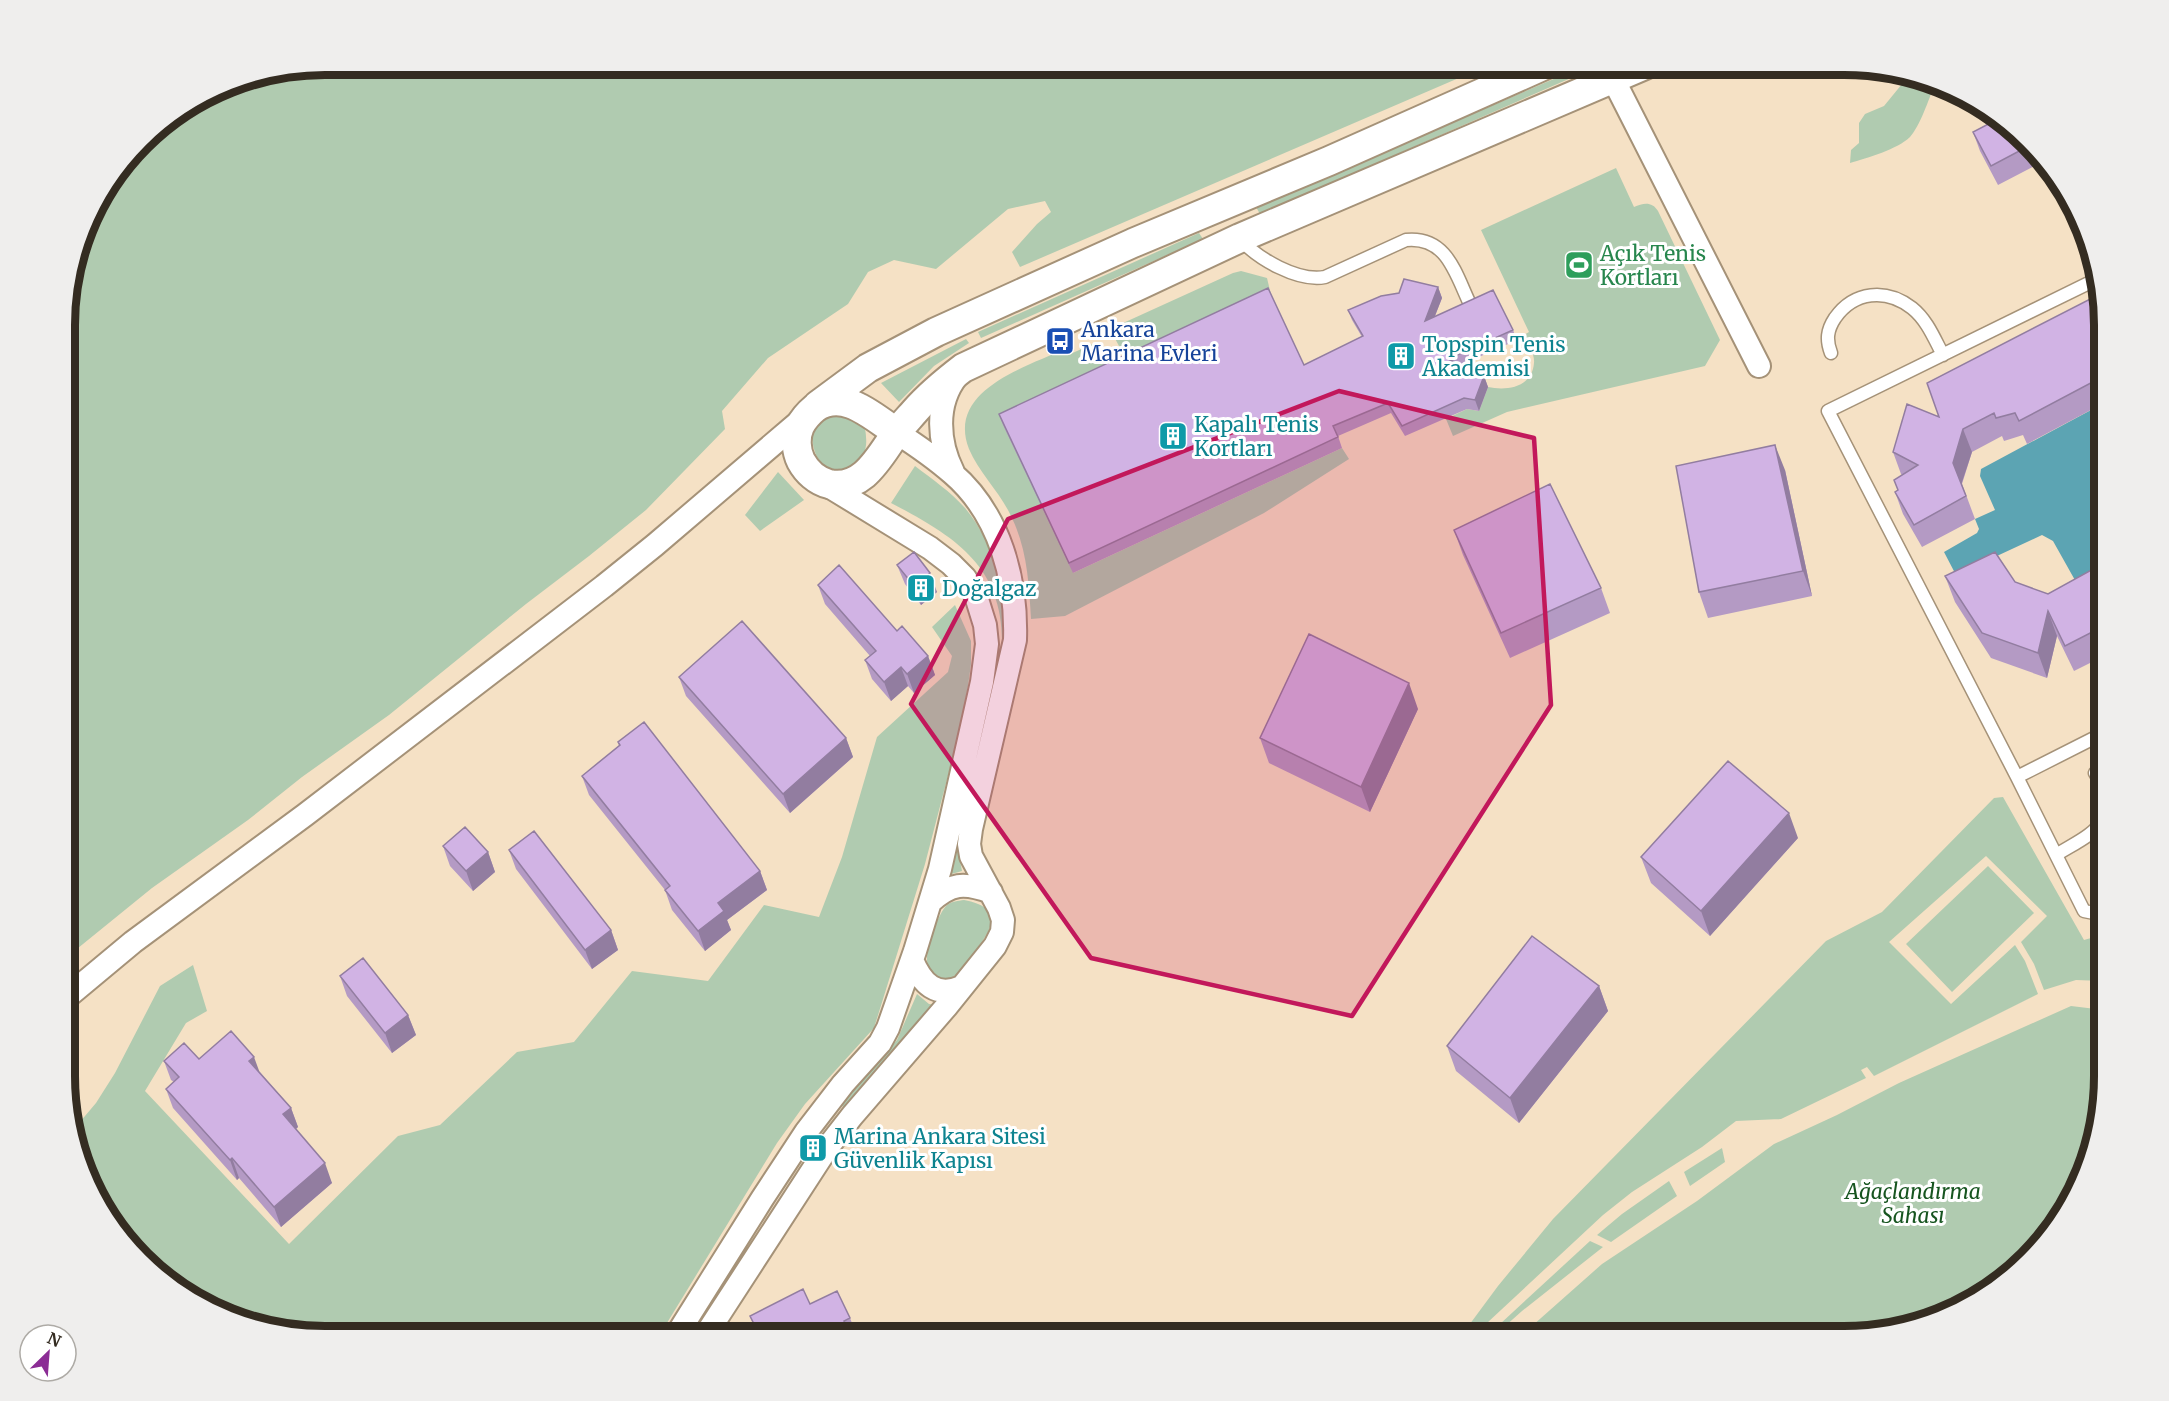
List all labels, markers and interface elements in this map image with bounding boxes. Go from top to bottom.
place label: Açık Tenis Kortları [1599,240,1706,291]
sports icon: Açık Tenis Kortları [1563,249,1595,281]
place label: Ankara Marina Evleri [1080,316,1218,367]
bus stop icon: Ankara Marina Evleri [1044,325,1076,357]
place label: Topspin Tenis Akademisi [1421,331,1566,382]
building icon: Topspin Tenis Akademisi [1385,340,1417,372]
place label: Kapalı Tenis Kortları [1194,411,1319,462]
building icon: Kapalı Tenis Kortları [1157,420,1189,452]
building icon: Doğalgaz [905,572,937,604]
place label: Doğalgaz [942,575,1036,602]
place label: Marina Ankara Sitesi Güvenlik Kapısı [834,1123,1046,1174]
building icon: Marina Ankara Sitesi Güvenlik Kapısı [797,1132,829,1164]
park label: Ağaçlandırma Sahası [1843,1178,1981,1229]
north arrow [18,1323,78,1383]
text: N [44,1328,65,1351]

